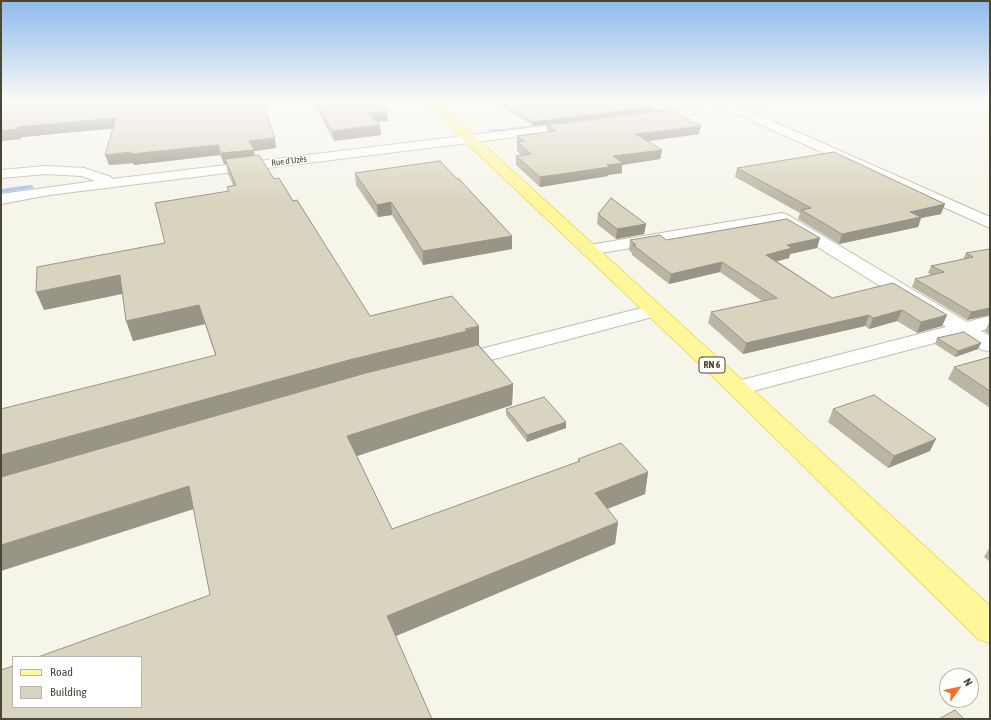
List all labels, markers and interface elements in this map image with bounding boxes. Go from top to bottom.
street label: Rue d'Uzès [271,153,307,169]
road number: RN 6 [699,357,725,373]
legend [12,656,142,708]
text: Road [50,665,73,679]
north arrow [939,668,979,708]
text: N [961,676,975,688]
text: Building [50,685,87,699]

